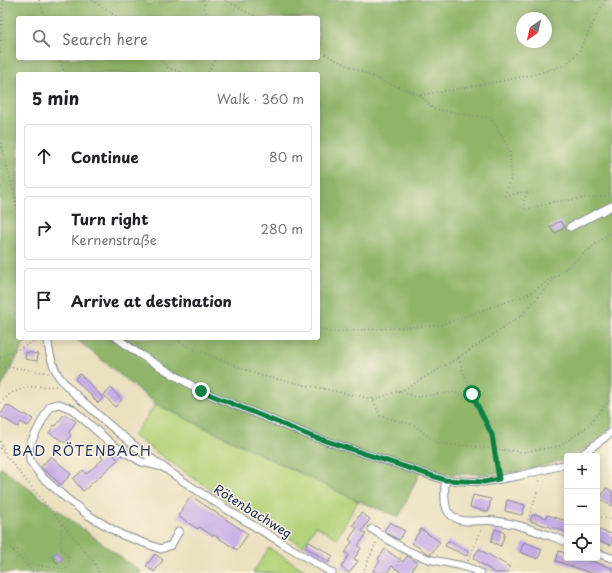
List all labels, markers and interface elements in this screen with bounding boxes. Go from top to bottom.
north arrow [516,12,552,48]
search box [16,16,320,60]
icon: search [30,27,52,49]
text: Search here [62,27,148,50]
text: 5 min [32,85,79,111]
text: Walk · 360 m [217,89,304,108]
icon: ahead [33,145,55,167]
text: Continue [71,145,139,168]
text: 80 m [269,147,303,166]
text: Turn right [71,207,148,230]
icon: right [33,217,55,239]
text: 280 m [261,219,303,238]
text: Kernenstraße [71,230,157,249]
icon: arrive [33,289,55,311]
text: Arrive at destination [71,289,232,312]
route end [192,382,210,400]
route start [463,385,481,403]
district label: BAD RÖTENBACH [12,440,152,461]
map controls [564,453,600,561]
button: + [564,453,600,489]
street label: Rötenbachweg [210,479,296,542]
button: − [564,489,600,525]
button: locate [564,525,600,561]

